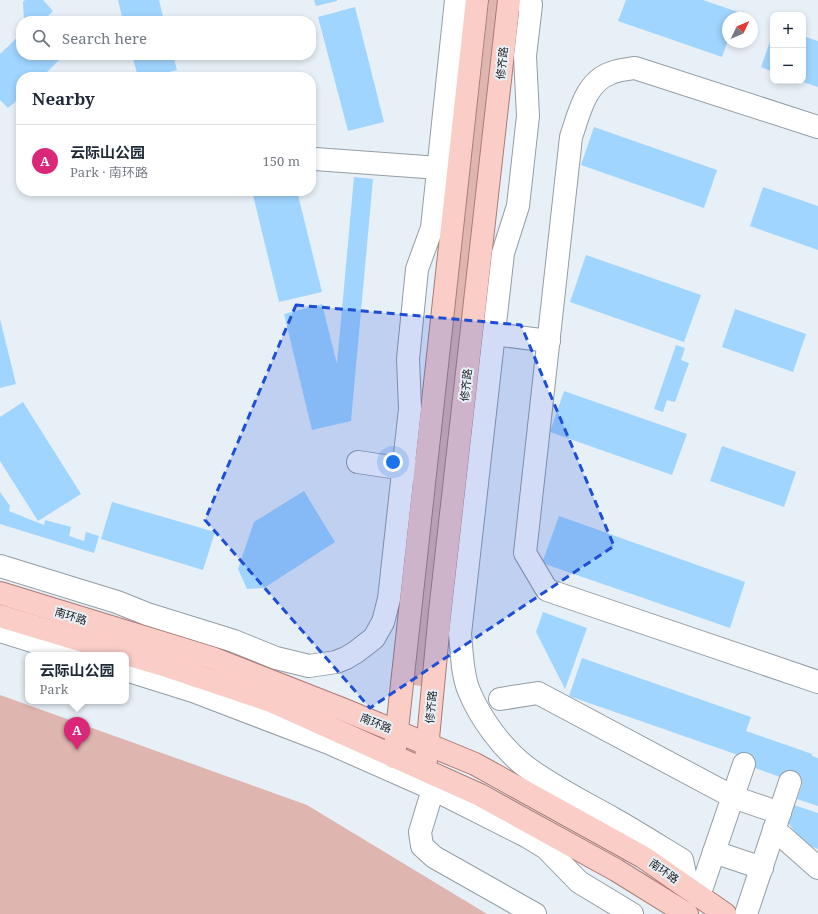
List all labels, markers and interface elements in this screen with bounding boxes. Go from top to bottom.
north arrow [722,12,758,48]
map controls [770,12,806,84]
button: + [770,12,806,48]
search box [16,16,316,60]
icon: search [30,27,52,49]
text: Search here [62,28,147,48]
street label: 修齐路 [492,46,511,80]
button: − [770,48,806,84]
text: Nearby [32,87,95,110]
text: 云际山公园 [70,142,145,162]
text: A [40,152,50,170]
text: 150 m [263,152,300,170]
text: Park · 南环路 [70,163,148,181]
street label: 修齐路 [456,368,475,402]
your location [383,452,403,472]
street label: 南环路 [53,604,89,628]
popup [25,652,129,704]
text: 云际山公园 [39,660,115,680]
text: Park [39,680,68,698]
street label: 修齐路 [422,690,439,724]
street label: 南环路 [358,709,394,736]
pin: A [64,717,90,750]
street label: 南环路 [646,855,682,886]

